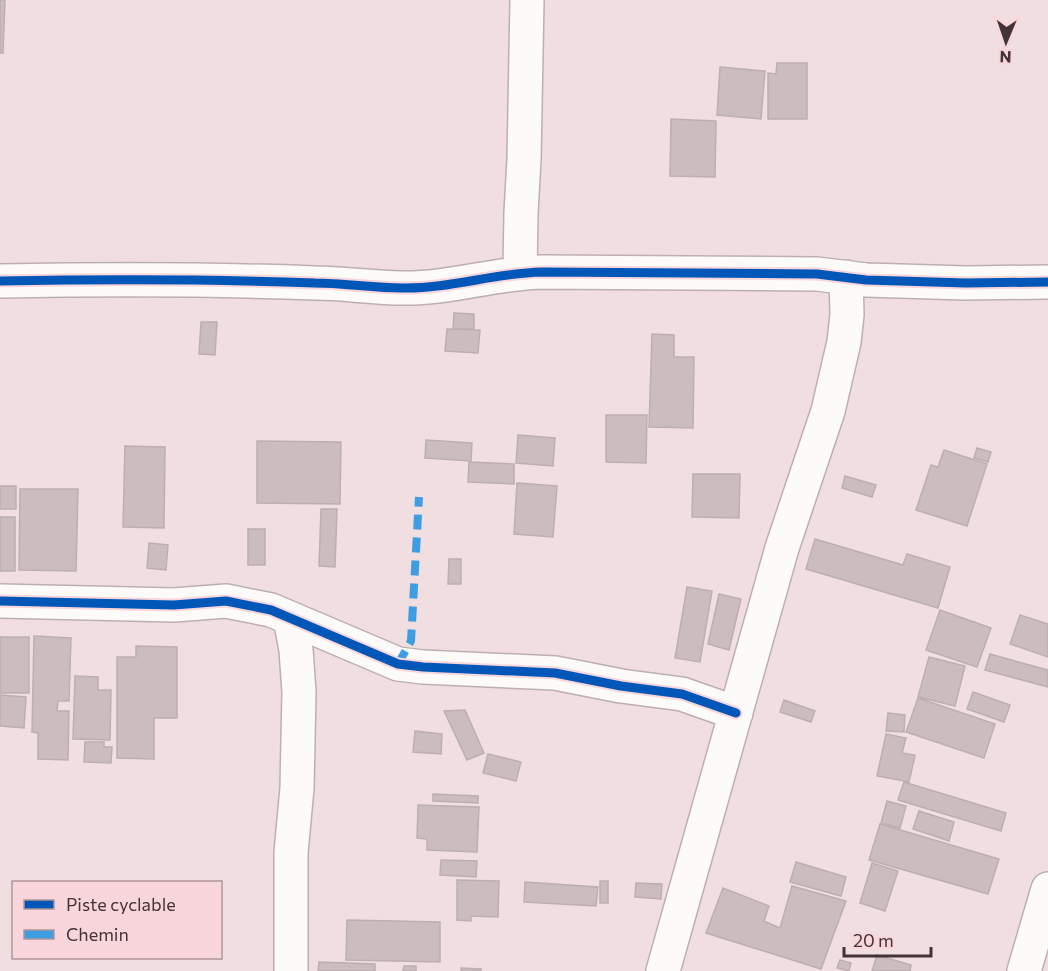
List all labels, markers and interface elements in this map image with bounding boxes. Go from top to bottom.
north arrow [976,12,1036,72]
text: N [999,48,1012,67]
legend [12,881,222,959]
text: Piste cyclable [66,893,176,915]
scale bar [844,920,931,958]
text: Chemin [66,923,129,945]
text: 20 m [853,929,894,951]

